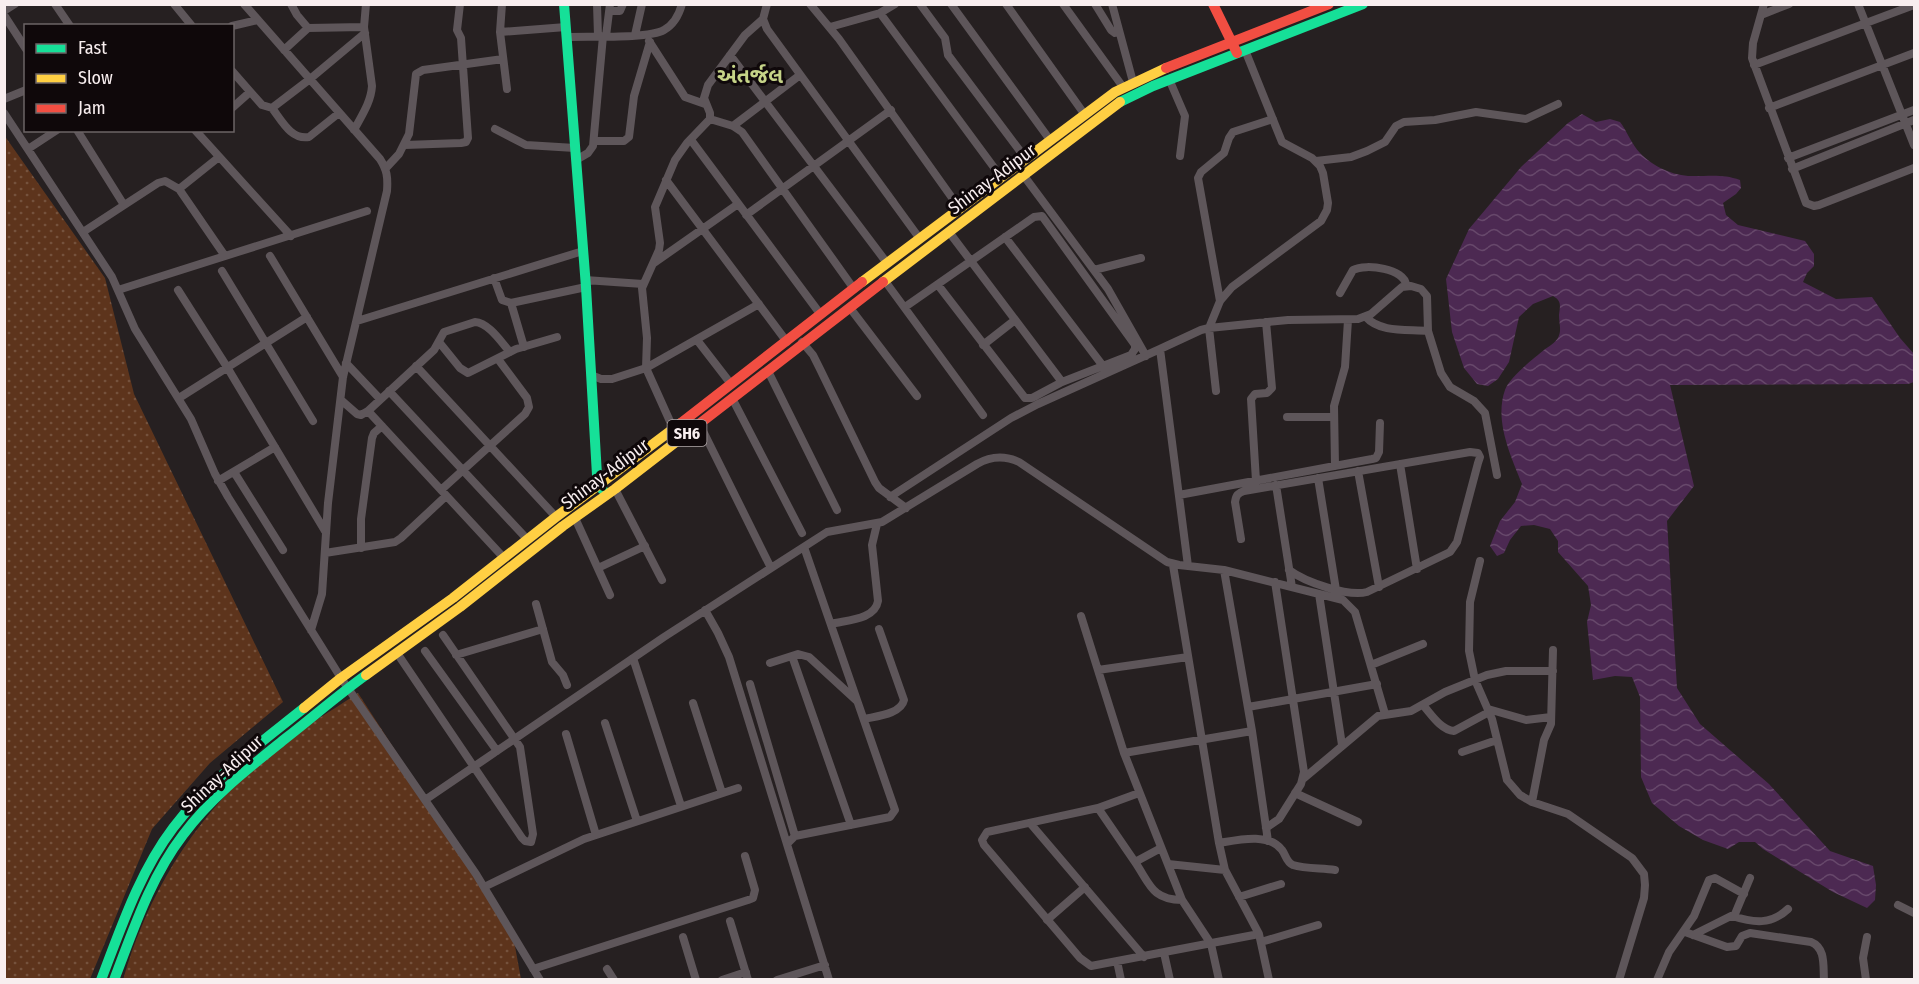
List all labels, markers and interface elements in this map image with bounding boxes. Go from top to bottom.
legend [24,24,234,132]
text: Fast [78,37,107,59]
district label: અંતર્જલ [717,63,783,89]
text: Slow [78,67,113,89]
text: Jam [78,97,106,119]
street label: Shinay-Adipur [944,138,1041,219]
road number: SH6 [668,420,706,446]
street label: Shinay-Adipur [557,433,654,514]
street label: Shinay-Adipur [176,730,268,818]

